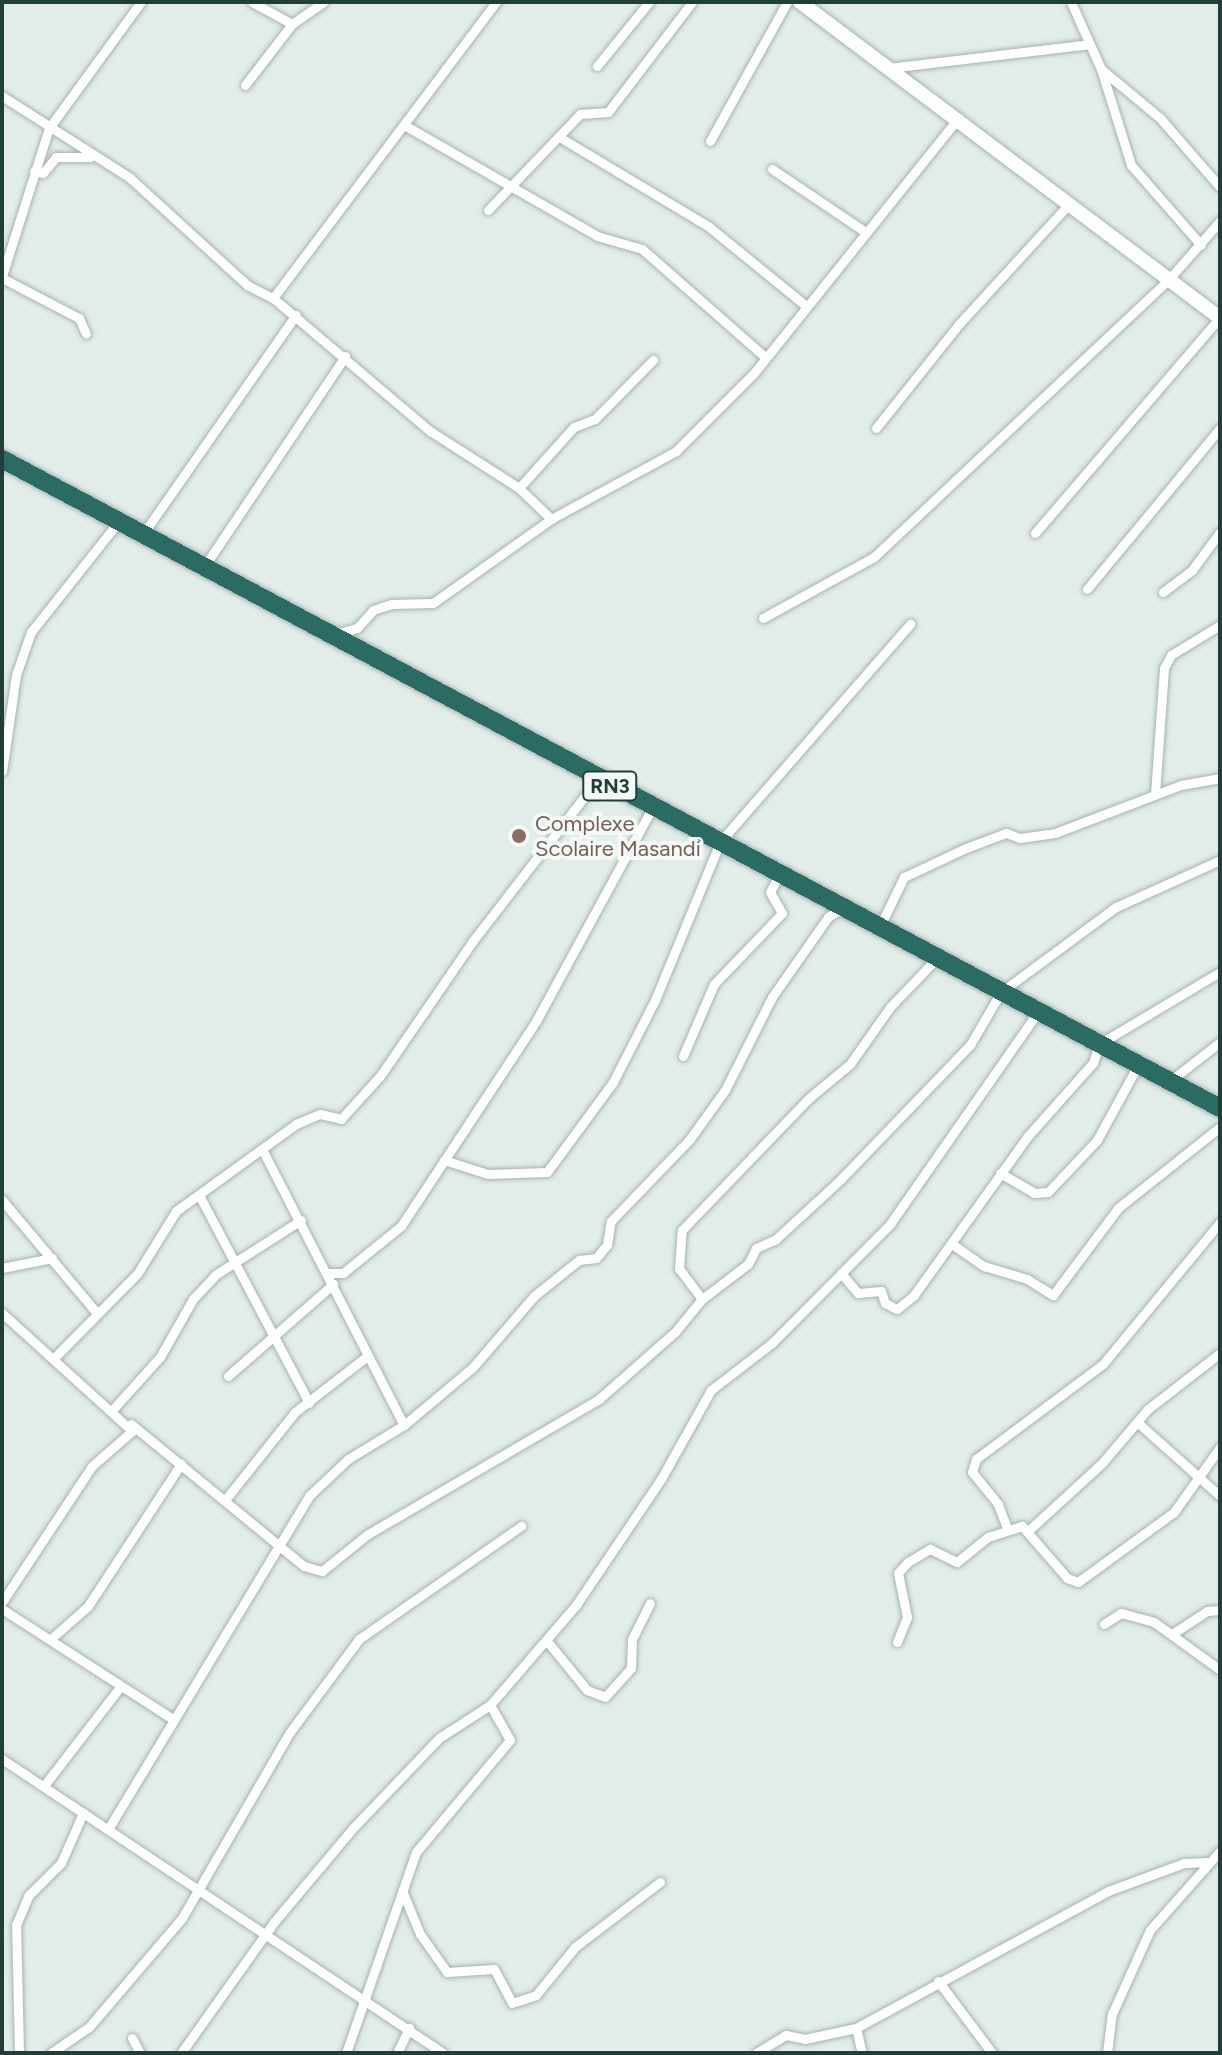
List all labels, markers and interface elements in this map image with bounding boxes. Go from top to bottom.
road number: RN3 [582,770,638,802]
place label: Complexe Scolaire Masandi [535,810,701,862]
marker: Complexe Scolaire Masandi [510,827,528,845]

